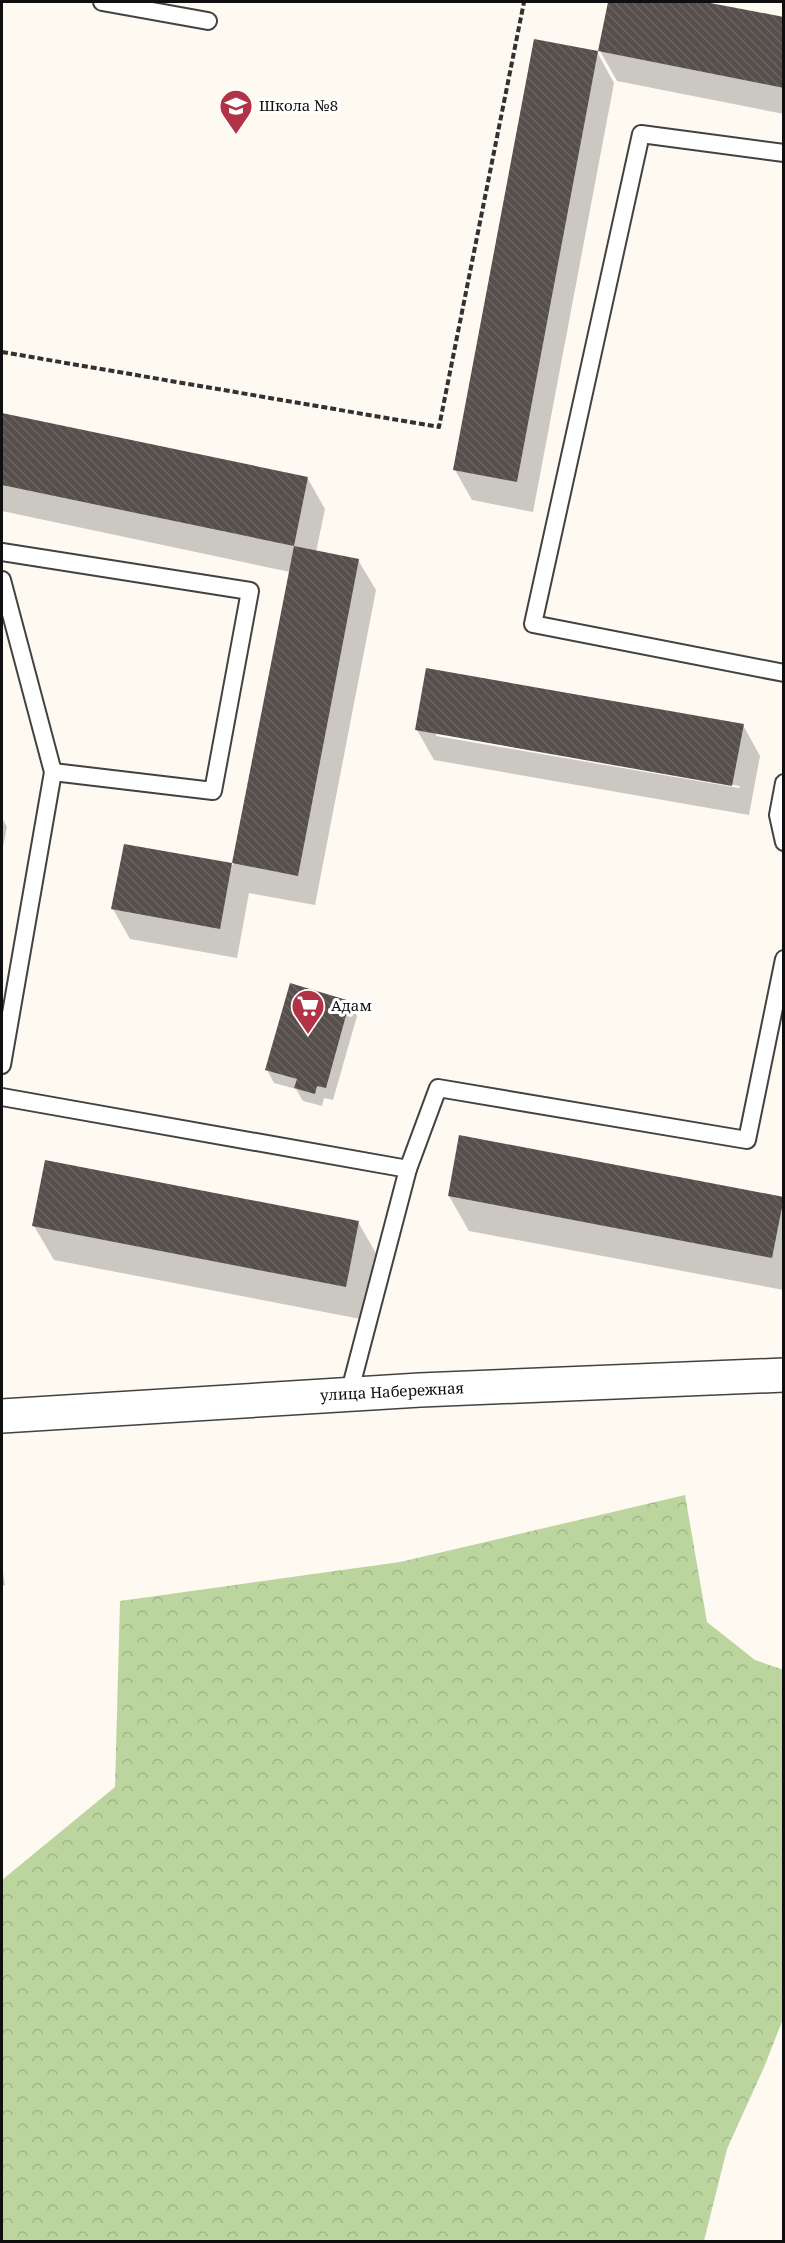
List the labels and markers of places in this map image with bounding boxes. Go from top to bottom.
school or university icon: Школа №8 [218,88,254,135]
place label: Школа №8 [259,95,338,115]
supermarket icon: Адам [290,988,326,1035]
place label: Адам [331,995,372,1015]

